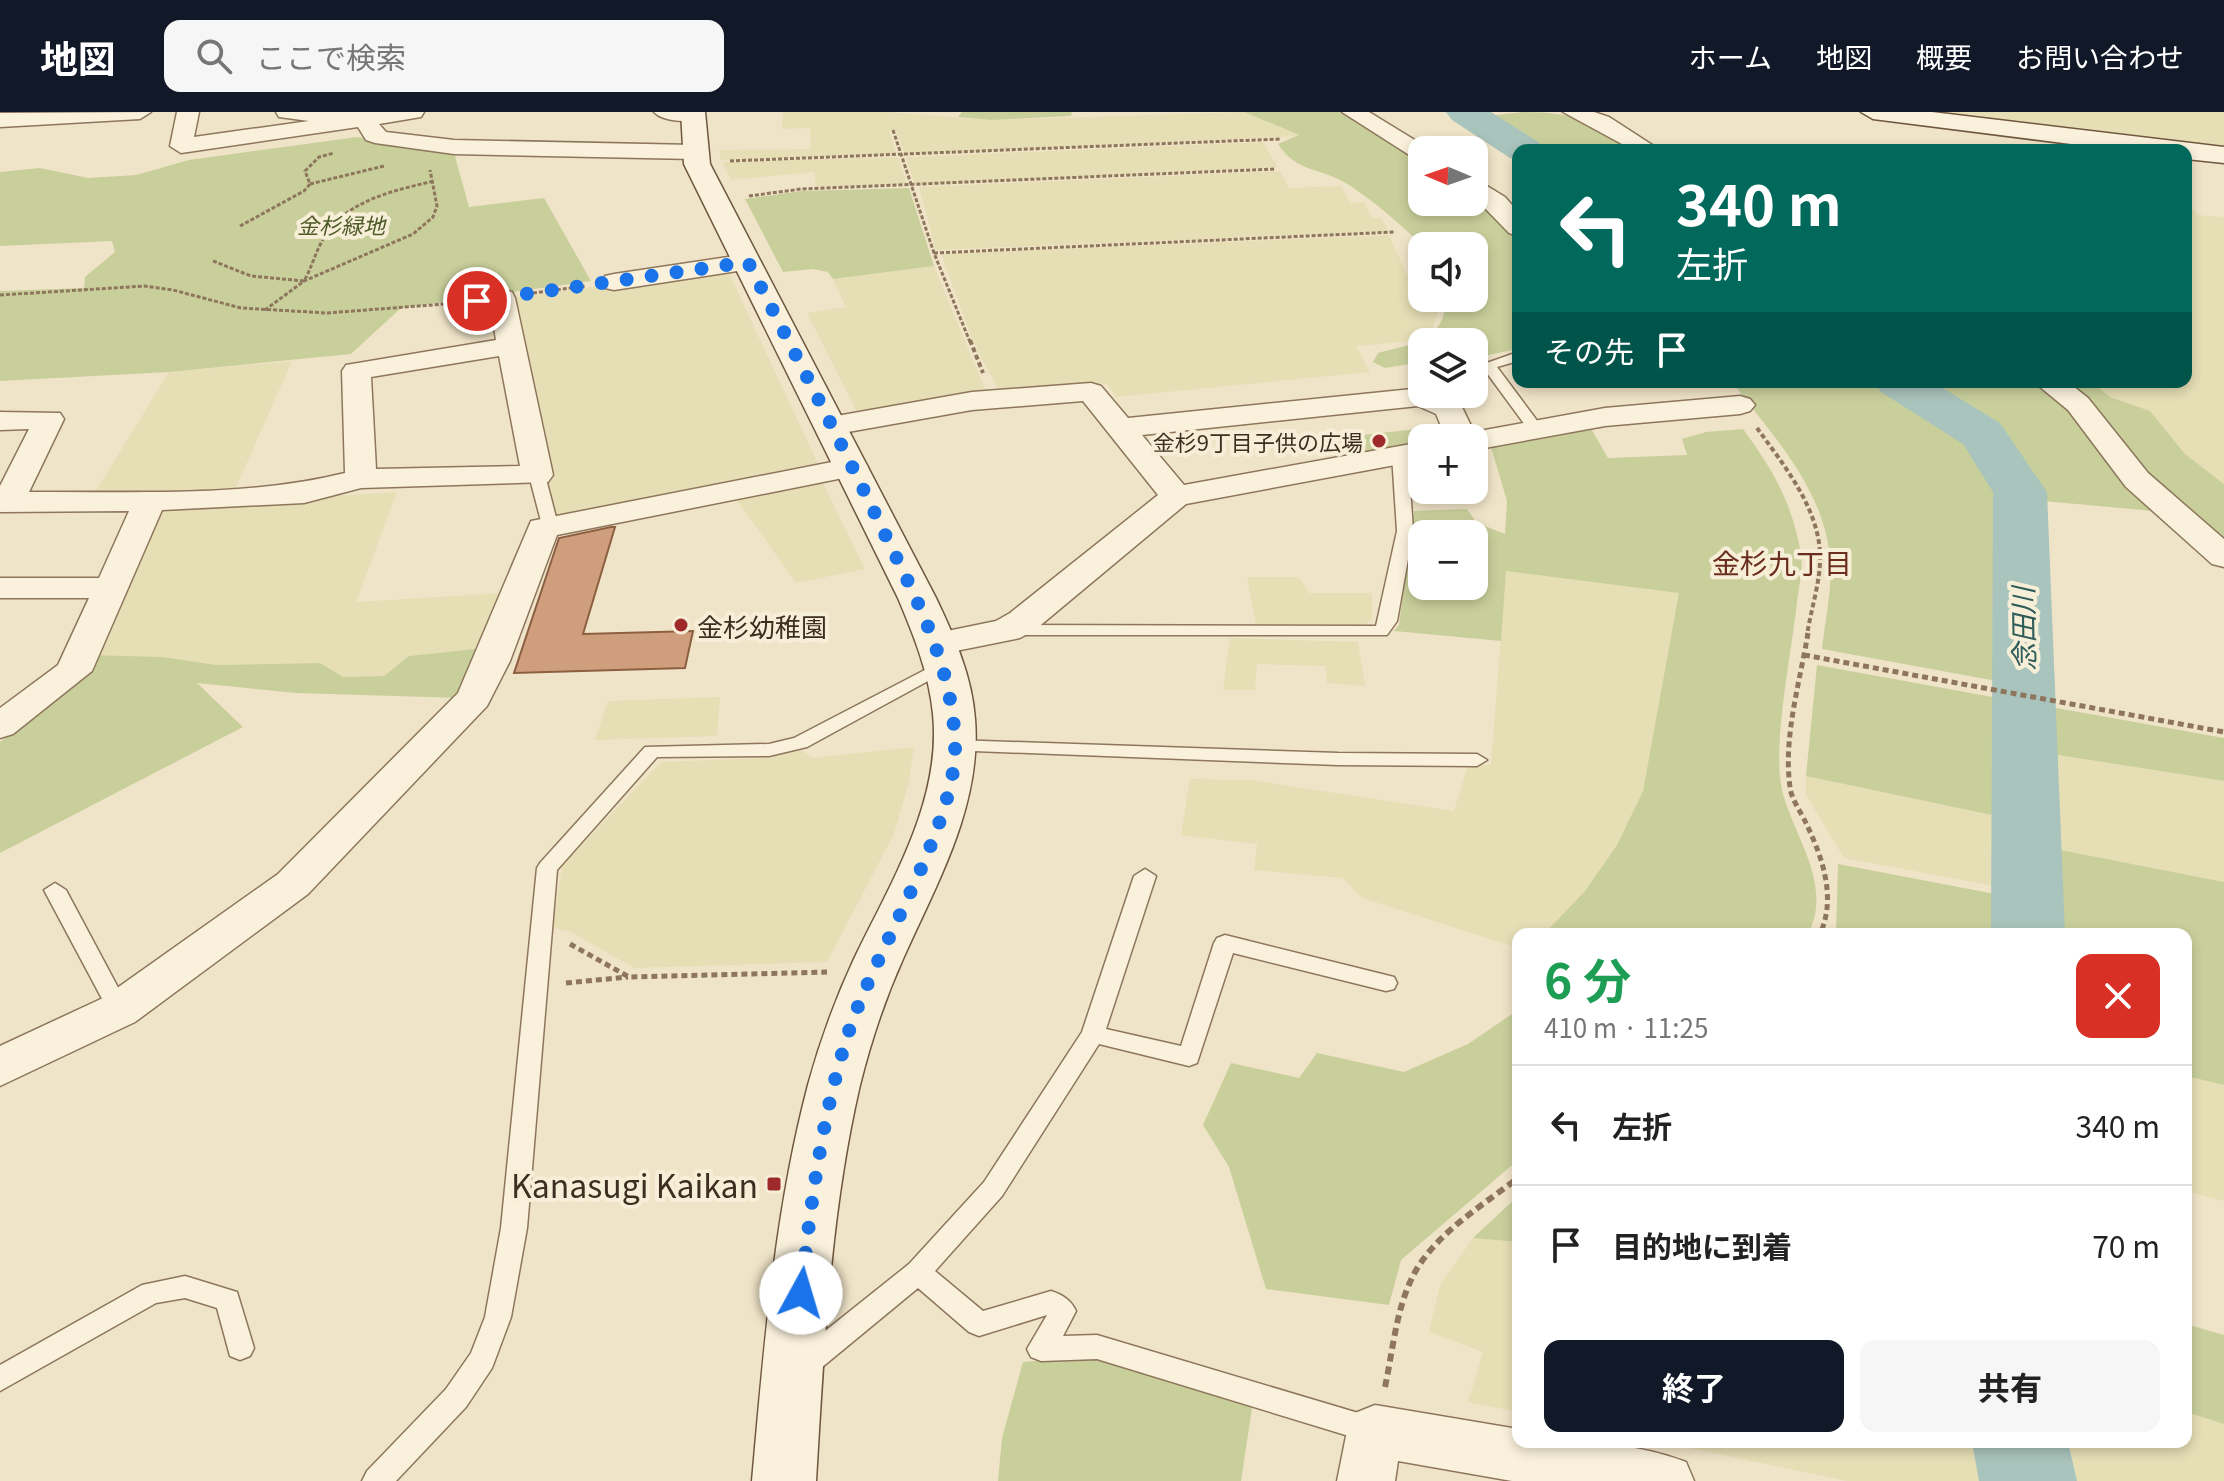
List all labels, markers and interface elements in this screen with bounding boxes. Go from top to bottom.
search box [164,20,724,92]
text: 地図 [40,29,116,84]
icon: search [192,34,236,78]
text: ここで検索 [256,34,406,78]
text: ホーム [1689,36,1772,76]
text: 地図 [1816,36,1872,76]
text: 概要 [1916,36,1972,76]
text: お問い合わせ [2016,36,2184,76]
north arrow [1408,136,1488,216]
map controls [1408,136,1488,600]
text: 340 m [1676,161,1842,242]
icon: left [1544,176,1648,280]
park label: 金杉緑地 [297,208,387,240]
button: sound [1408,232,1488,312]
text: 左折 [1676,236,1748,288]
pin [443,267,511,335]
icon: arrive [455,279,499,323]
button: layers [1408,328,1488,408]
text: その先 [1544,328,1634,372]
icon: arrive [1650,328,1694,372]
button: + [1408,424,1488,504]
place label: 金杉9丁目子供の広場 [1153,425,1363,457]
marker: 金杉9丁目子供の広場 [1370,432,1388,450]
button: − [1408,520,1488,600]
district label: 金杉九丁目 [1712,542,1852,582]
water label: 念田川 [2001,584,2043,671]
place label: 金杉幼稚園 [697,607,827,644]
marker: 金杉幼稚園 [672,616,690,634]
text: 6 分 [1544,943,1631,1013]
button: close [2076,954,2160,1038]
text: 410 m · 11:25 [1544,1008,1708,1045]
icon: left [1544,1103,1588,1147]
text: 左折 [1612,1103,1672,1147]
text: 340 m [2076,1103,2160,1147]
place label: Kanasugi Kaikan [511,1161,758,1207]
marker: Kanasugi Kaikan [765,1175,783,1193]
icon: arrive [1544,1223,1588,1267]
text: 目的地に到着 [1612,1223,1792,1267]
text: 70 m [2092,1223,2160,1267]
position arrow [759,1251,843,1335]
button: 終了 [1544,1340,1844,1432]
button: 共有 [1860,1340,2160,1432]

